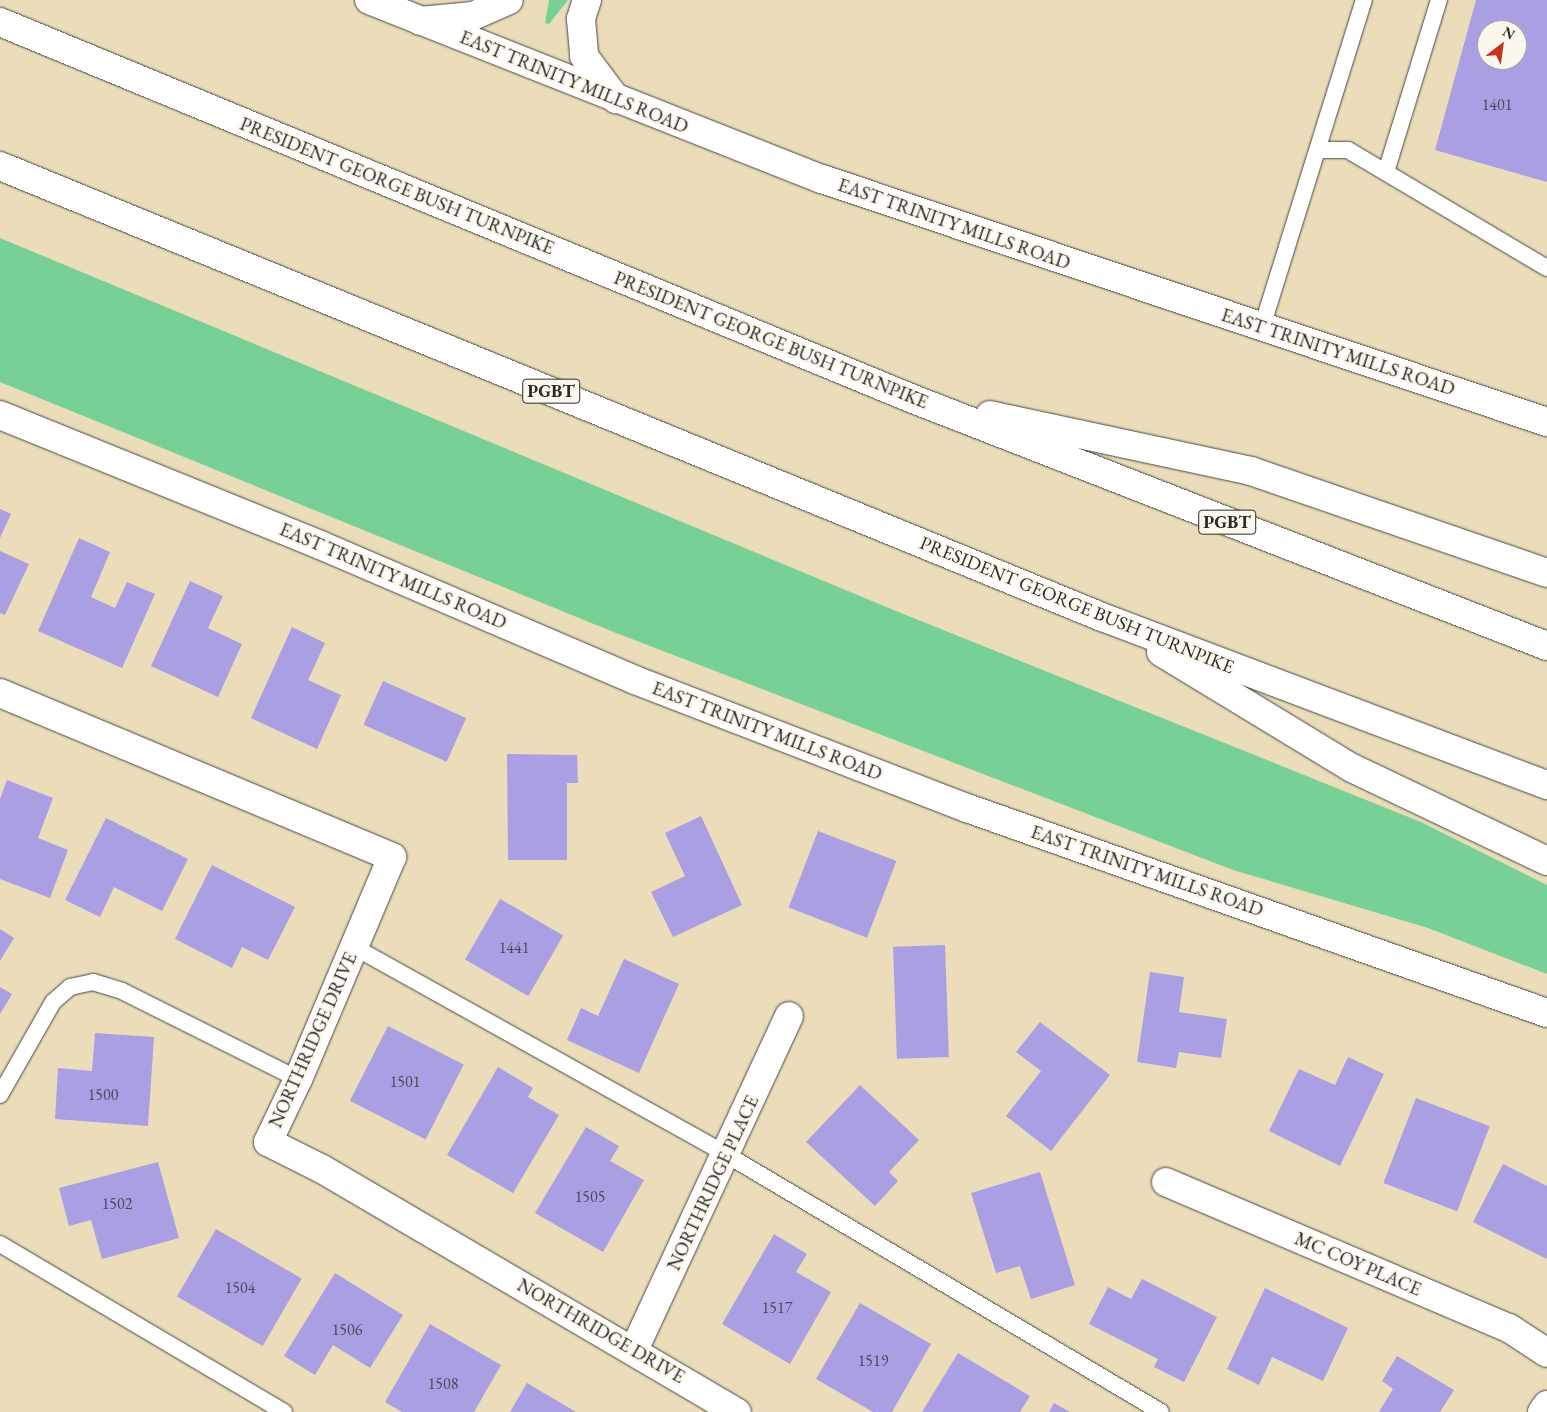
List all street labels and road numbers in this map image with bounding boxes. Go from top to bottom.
street label: EAST TRINITY MILLS ROAD [456,26,692,138]
street label: PRESIDENT GEORGE BUSH TURNPIKE [237,112,557,260]
street label: EAST TRINITY MILLS ROAD [835,173,1073,275]
street label: PRESIDENT GEORGE BUSH TURNPIKE [611,266,931,414]
street label: EAST TRINITY MILLS ROAD [1218,303,1458,401]
road number: PGBT [521,376,581,406]
road number: PGBT [1197,507,1257,538]
street label: EAST TRINITY MILLS ROAD [276,518,510,634]
street label: PRESIDENT GEORGE BUSH TURNPIKE [917,531,1237,679]
street label: EAST TRINITY MILLS ROAD [649,677,885,785]
street label: EAST TRINITY MILLS ROAD [1028,820,1266,922]
street label: NORTHRIDGE DRIVE [264,949,362,1131]
street label: NORTHRIDGE PLACE [662,1092,764,1274]
street label: MC COY PLACE [1291,1227,1425,1301]
street label: NORTHRIDGE DRIVE [513,1274,689,1388]

